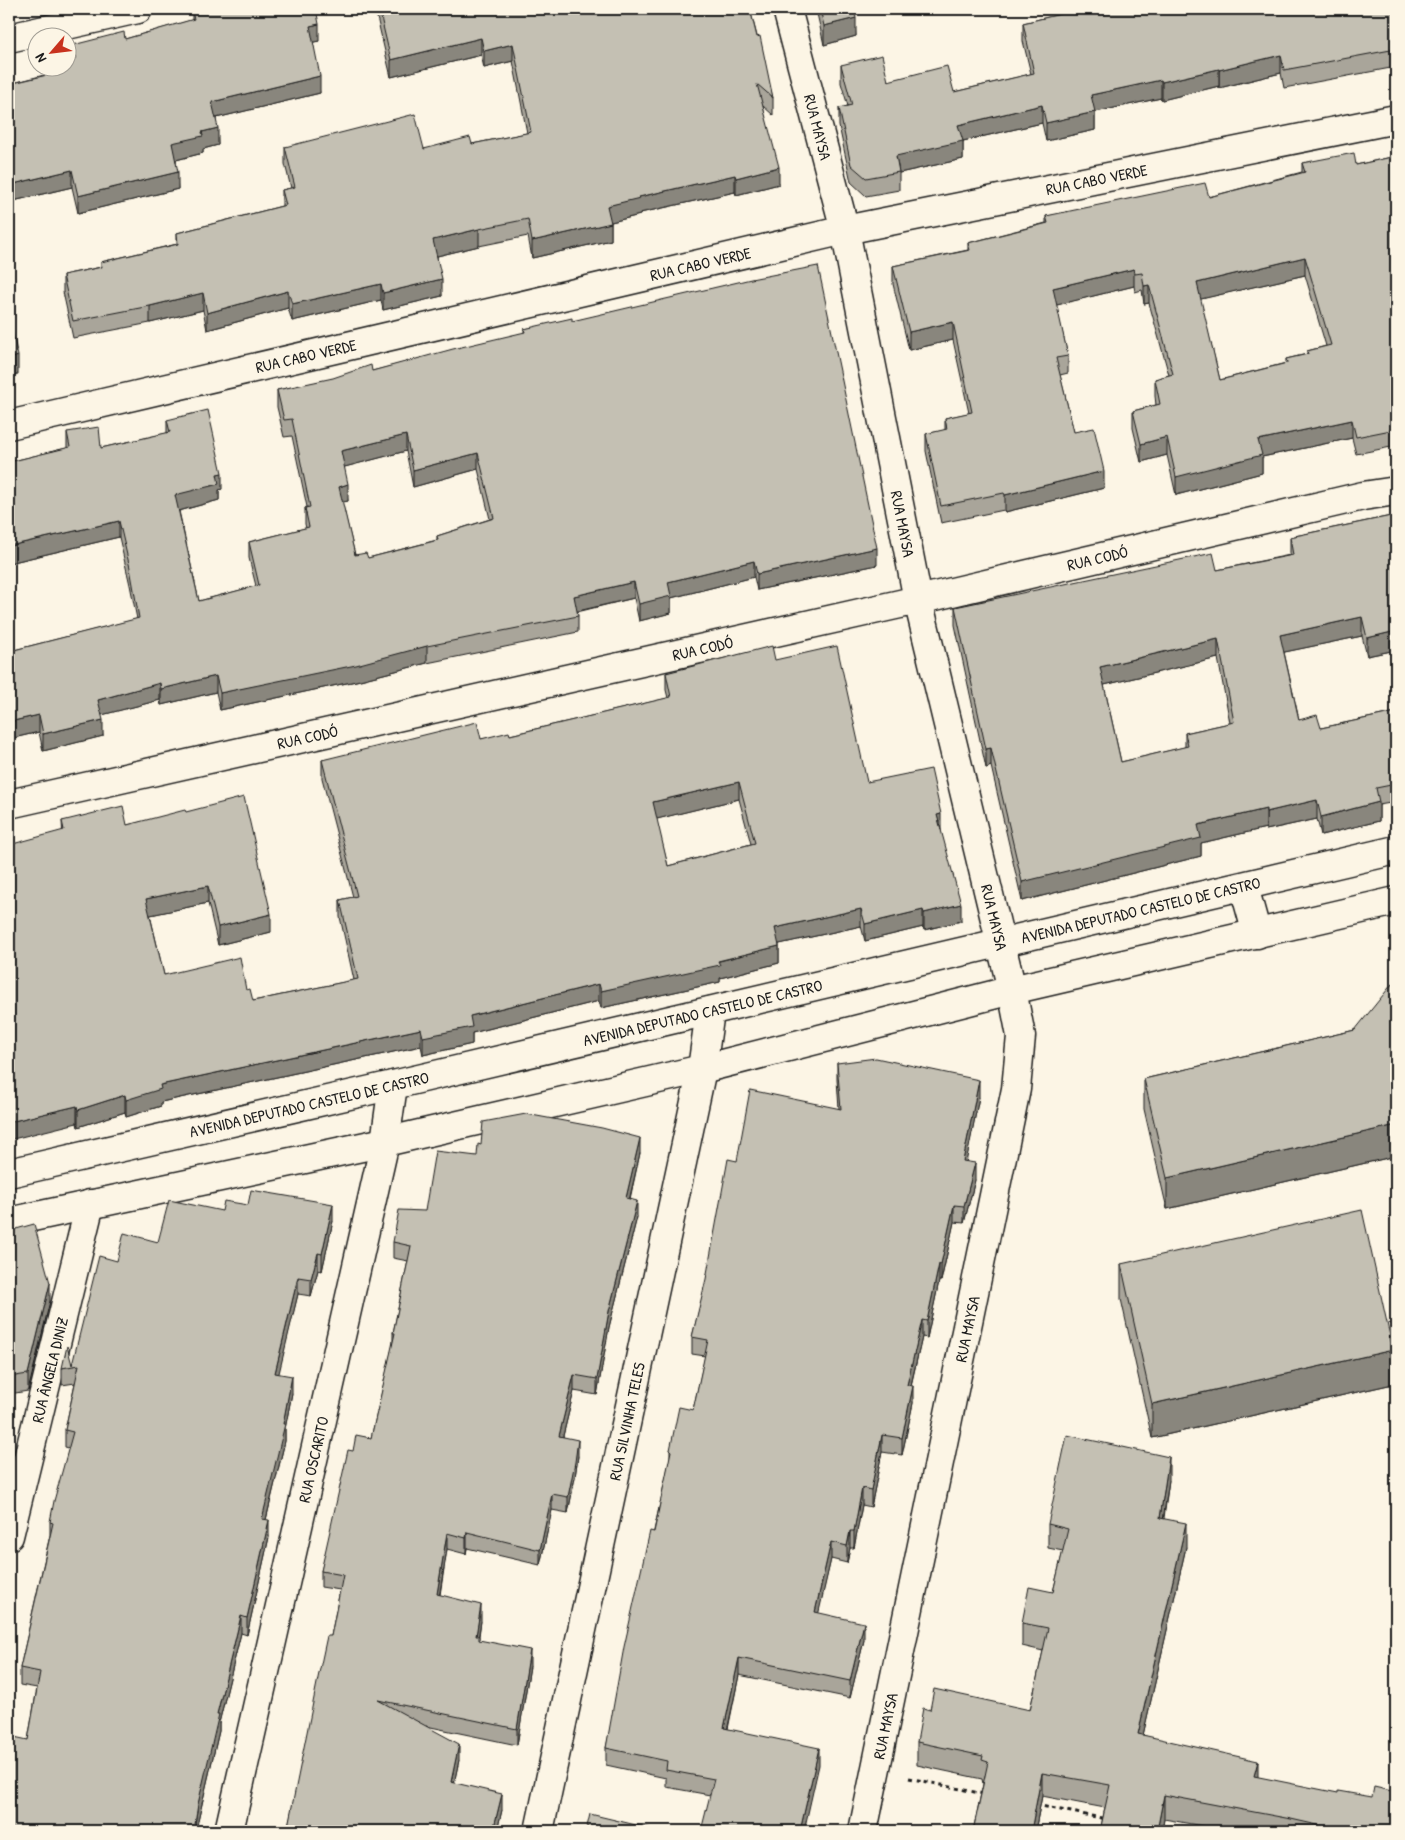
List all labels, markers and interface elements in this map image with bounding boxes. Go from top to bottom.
north arrow [28,28,78,78]
text: N [30,50,50,66]
street label: RUA MAYSA [799,92,837,162]
street label: RUA CABO VERDE [1044,158,1149,200]
street label: RUA CABO VERDE [648,241,753,286]
street label: RUA CABO VERDE [253,333,359,378]
street label: RUA MAYSA [886,489,920,559]
street label: RUA CODÓ [1065,540,1130,576]
street label: RUA CODÓ [670,631,735,666]
street label: RUA CODÓ [275,719,340,754]
street label: AVENIDA DEPUTADO CASTELO DE CASTRO [1019,871,1263,948]
street label: RUA MAYSA [976,882,1013,953]
street label: AVENIDA DEPUTADO CASTELO DE CASTRO [581,974,825,1051]
street label: AVENIDA DEPUTADO CASTELO DE CASTRO [187,1066,431,1142]
street label: RUA MAYSA [949,1294,985,1364]
street label: RUA ÂNGELA DINIZ [26,1315,73,1425]
street label: RUA SILVINHA TELES [603,1360,650,1482]
street label: RUA OSCARITO [293,1414,334,1505]
street label: RUA MAYSA [867,1691,903,1761]

